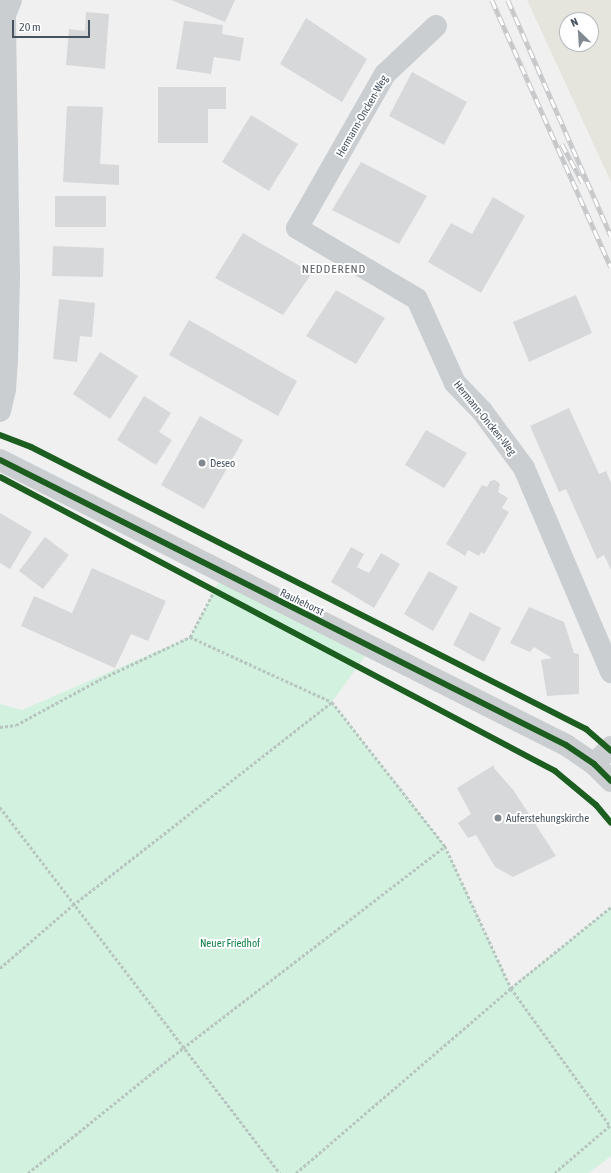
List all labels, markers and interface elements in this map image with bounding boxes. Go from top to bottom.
scale bar [14,12,92,38]
north arrow [559,12,599,52]
text: N [569,15,580,29]
text: 20 m [19,20,41,34]
street label: Hermann-Oncken-Weg [333,73,391,159]
district label: NEDDEREND [302,263,366,277]
street label: Hermann-Oncken-Weg [451,378,519,458]
place label: Deseo [210,456,235,470]
marker: Deseo [197,458,207,468]
street label: Rauhehorst [278,586,326,618]
place label: Auferstehungskirche [506,811,589,825]
marker: Auferstehungskirche [493,813,503,823]
park label: Neuer Friedhof [200,936,260,950]

